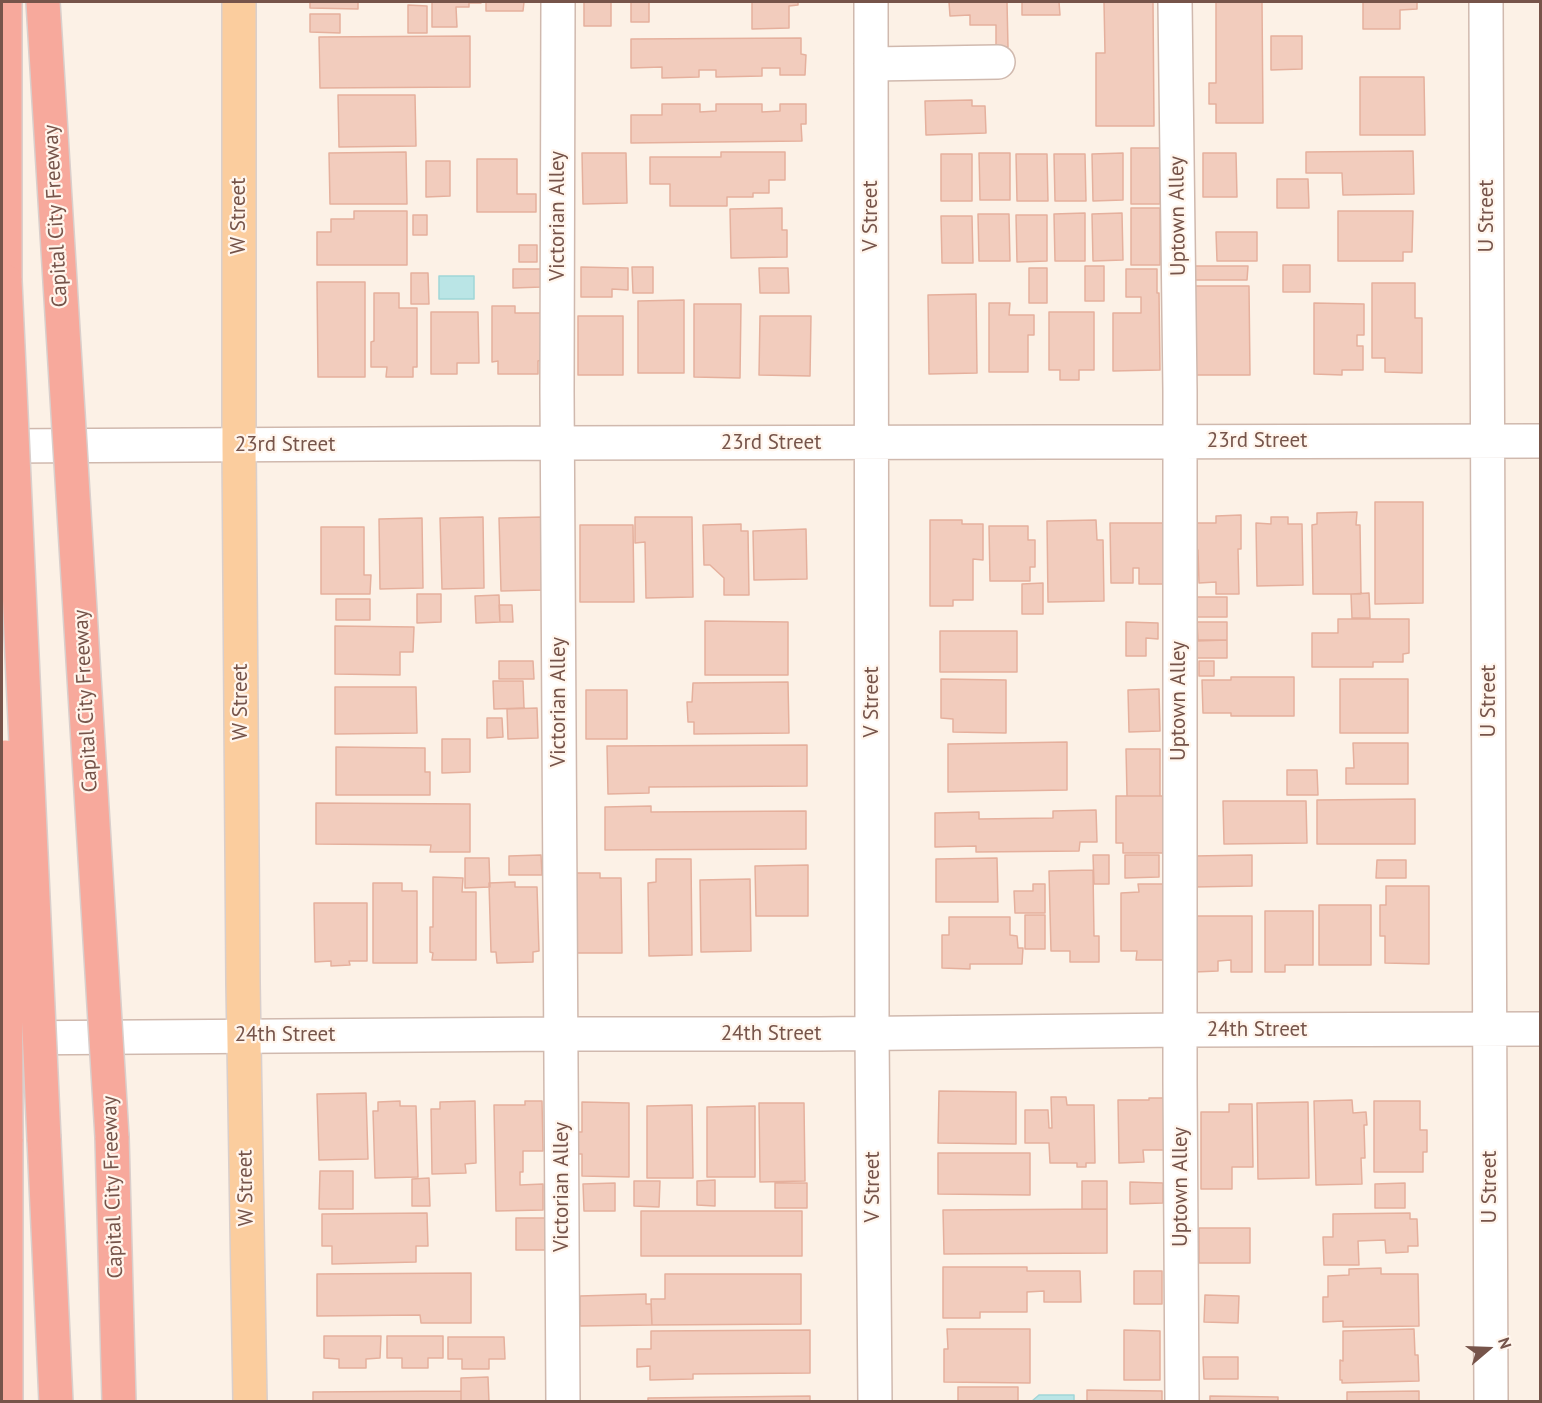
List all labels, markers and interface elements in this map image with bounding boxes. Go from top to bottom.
street label: Capital City Freeway [39,124,73,308]
street label: Victorian Alley [545,151,571,281]
street label: Uptown Alley [1164,156,1192,276]
street label: W Street [226,178,252,254]
street label: V Street [858,180,884,252]
street label: U Street [1474,180,1500,252]
street label: 23rd Street [1207,428,1307,454]
street label: 23rd Street [721,430,821,456]
street label: 23rd Street [235,432,335,458]
street label: Capital City Freeway [69,609,103,793]
street label: Victorian Alley [546,637,572,767]
street label: Uptown Alley [1166,641,1192,761]
street label: W Street [228,664,254,740]
street label: U Street [1476,665,1502,737]
street label: V Street [859,666,885,738]
street label: 24th Street [1207,1017,1307,1043]
street label: 24th Street [721,1021,821,1047]
street label: 24th Street [235,1022,335,1048]
street label: Capital City Freeway [97,1095,129,1279]
street label: Victorian Alley [549,1122,575,1252]
street label: Uptown Alley [1168,1127,1194,1247]
street label: W Street [233,1149,259,1227]
street label: V Street [860,1151,886,1223]
street label: U Street [1477,1151,1503,1223]
north arrow [1458,1319,1518,1379]
text: N [1494,1335,1516,1351]

